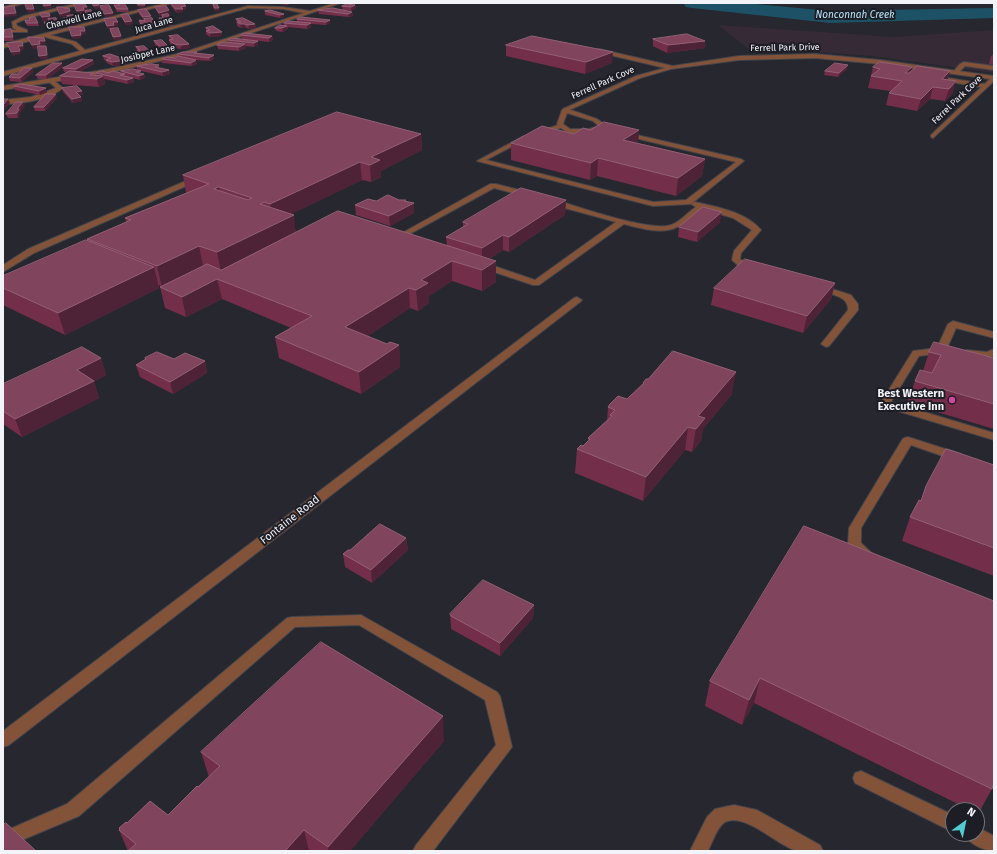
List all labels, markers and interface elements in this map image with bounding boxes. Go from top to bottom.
street label: Charwell Lane [45,8,103,32]
water label: Nonconnah Creek [816,9,894,21]
street label: Juca Lane [134,14,174,36]
street label: Ferrell Park Drive [750,42,820,54]
street label: Josibpet Lane [120,43,176,65]
street label: Ferrell Park Cove [570,64,636,102]
street label: Ferrel Park Cove [930,74,984,126]
place label: Best Western Executive Inn [878,387,944,413]
marker: Best Western Executive Inn [947,395,957,405]
street label: Fontaine Road [258,493,322,547]
north arrow [945,802,985,842]
text: N [965,805,978,820]

